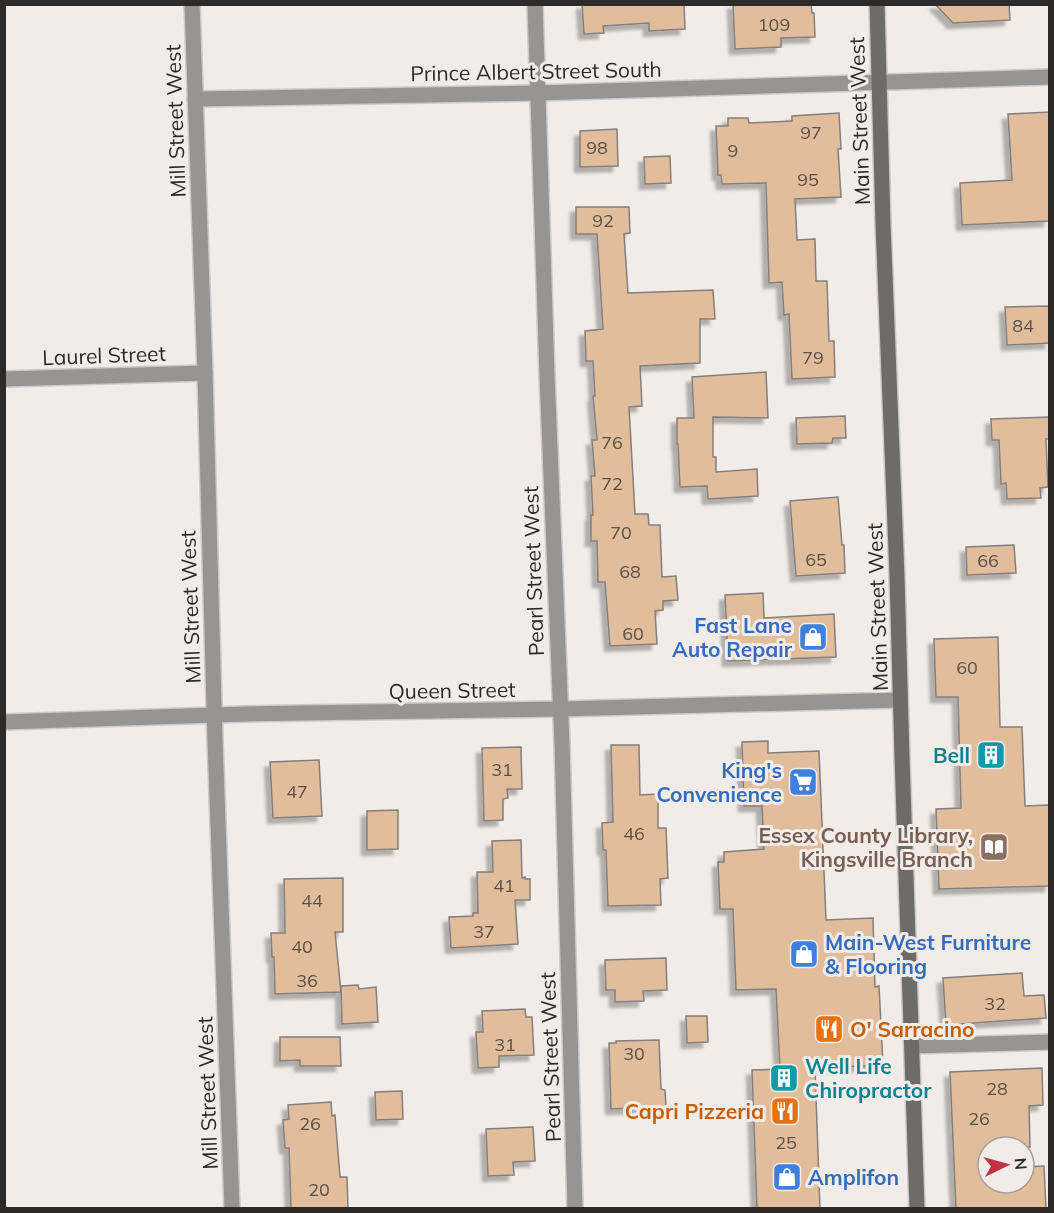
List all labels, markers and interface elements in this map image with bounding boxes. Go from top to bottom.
house number: 109 [758,13,790,36]
street label: Main Street West [843,37,875,205]
street label: Mill Street West [159,44,191,198]
street label: Prince Albert Street South [410,56,662,86]
house number: 97 [800,121,822,144]
house number: 98 [586,136,608,159]
house number: 9 [728,139,738,162]
house number: 95 [797,168,819,191]
house number: 92 [592,209,614,232]
house number: 84 [1012,314,1034,337]
street label: Laurel Street [42,340,166,370]
house number: 79 [802,346,824,369]
house number: 76 [601,431,623,454]
house number: 72 [601,472,623,495]
street label: Pearl Street West [517,486,549,656]
house number: 70 [610,521,632,544]
street label: Main Street West [861,523,893,691]
street label: Mill Street West [174,530,206,684]
house number: 65 [805,548,827,571]
house number: 66 [977,549,999,572]
house number: 68 [619,560,641,583]
place label: Fast Lane Auto Repair [672,612,793,662]
shop icon: Fast Lane Auto Repair [797,621,829,653]
house number: 60 [622,622,644,645]
house number: 60 [956,656,978,679]
street label: Queen Street [388,676,516,704]
building icon: Bell [975,739,1007,771]
place label: Bell [933,742,970,768]
place label: King's Convenience [656,757,782,807]
house number: 31 [491,758,513,781]
supermarket icon: King's Convenience [787,766,819,798]
house number: 47 [286,780,308,803]
house number: 46 [623,822,645,845]
place label: Essex County Library, Kingsville Branch [758,822,973,872]
library icon: Essex County Library, Kingsville Branch [978,831,1010,863]
house number: 41 [493,874,515,897]
house number: 44 [301,889,323,912]
house number: 37 [473,920,495,943]
place label: Main-West Furniture & Flooring [825,929,1031,979]
house number: 40 [291,935,313,958]
shop icon: Main-West Furniture & Flooring [788,938,820,970]
house number: 36 [296,969,318,992]
street label: Pearl Street West [534,972,566,1142]
house number: 32 [984,992,1006,1015]
restaurant icon: O' Sarracino [813,1013,845,1045]
street label: Mill Street West [191,1016,223,1170]
place label: O' Sarracino [850,1016,975,1042]
house number: 31 [494,1033,516,1056]
house number: 30 [623,1042,645,1065]
place label: Well Life Chiropractor [805,1053,932,1103]
building icon: Well Life Chiropractor [768,1062,800,1094]
house number: 28 [986,1077,1008,1100]
restaurant icon: Capri Pizzeria [769,1095,801,1127]
place label: Capri Pizzeria [625,1098,764,1124]
house number: 26 [968,1107,990,1130]
house number: 26 [299,1112,321,1135]
house number: 25 [775,1131,797,1154]
north arrow [976,1135,1036,1195]
text: N [1010,1157,1031,1171]
shop icon: Amplifon [771,1161,803,1193]
place label: Amplifon [808,1164,899,1190]
house number: 20 [308,1178,330,1201]

